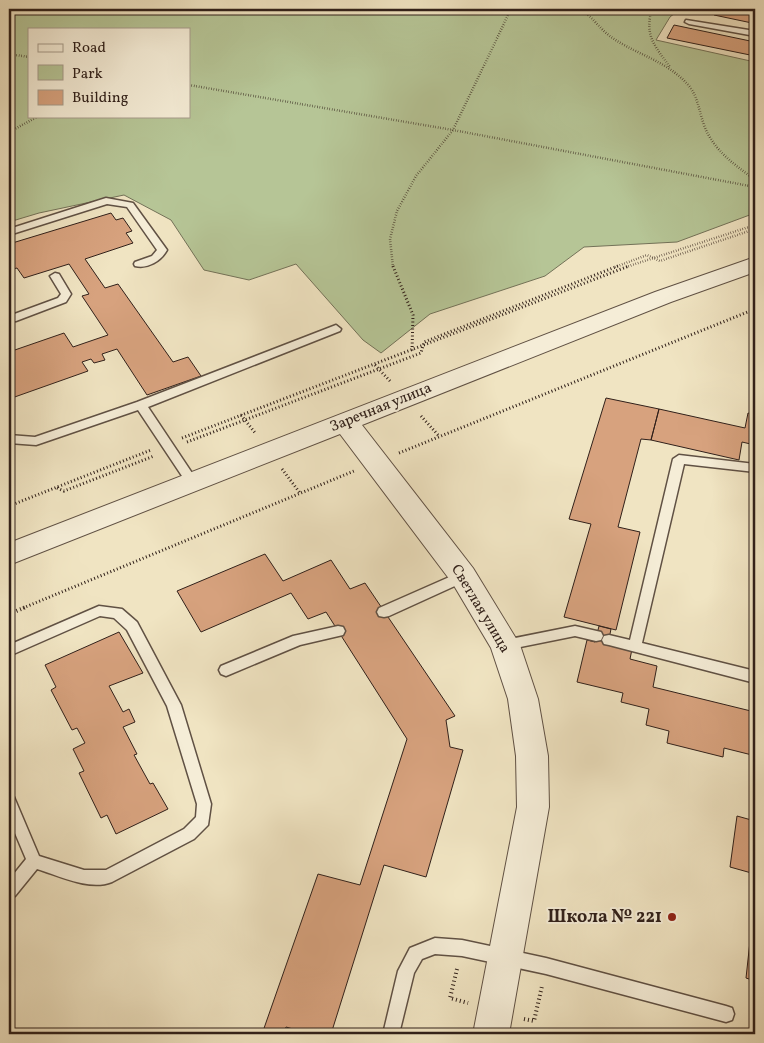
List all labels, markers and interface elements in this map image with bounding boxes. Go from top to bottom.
legend [28,28,190,118]
text: Road [72,38,106,59]
text: Park [72,64,103,85]
text: Building [72,88,129,109]
street label: Заречная улица [327,378,435,438]
street label: Светлая улица [445,561,515,657]
place label: Школа № 221 [548,905,662,930]
marker: Школа № 221 [666,911,678,923]

